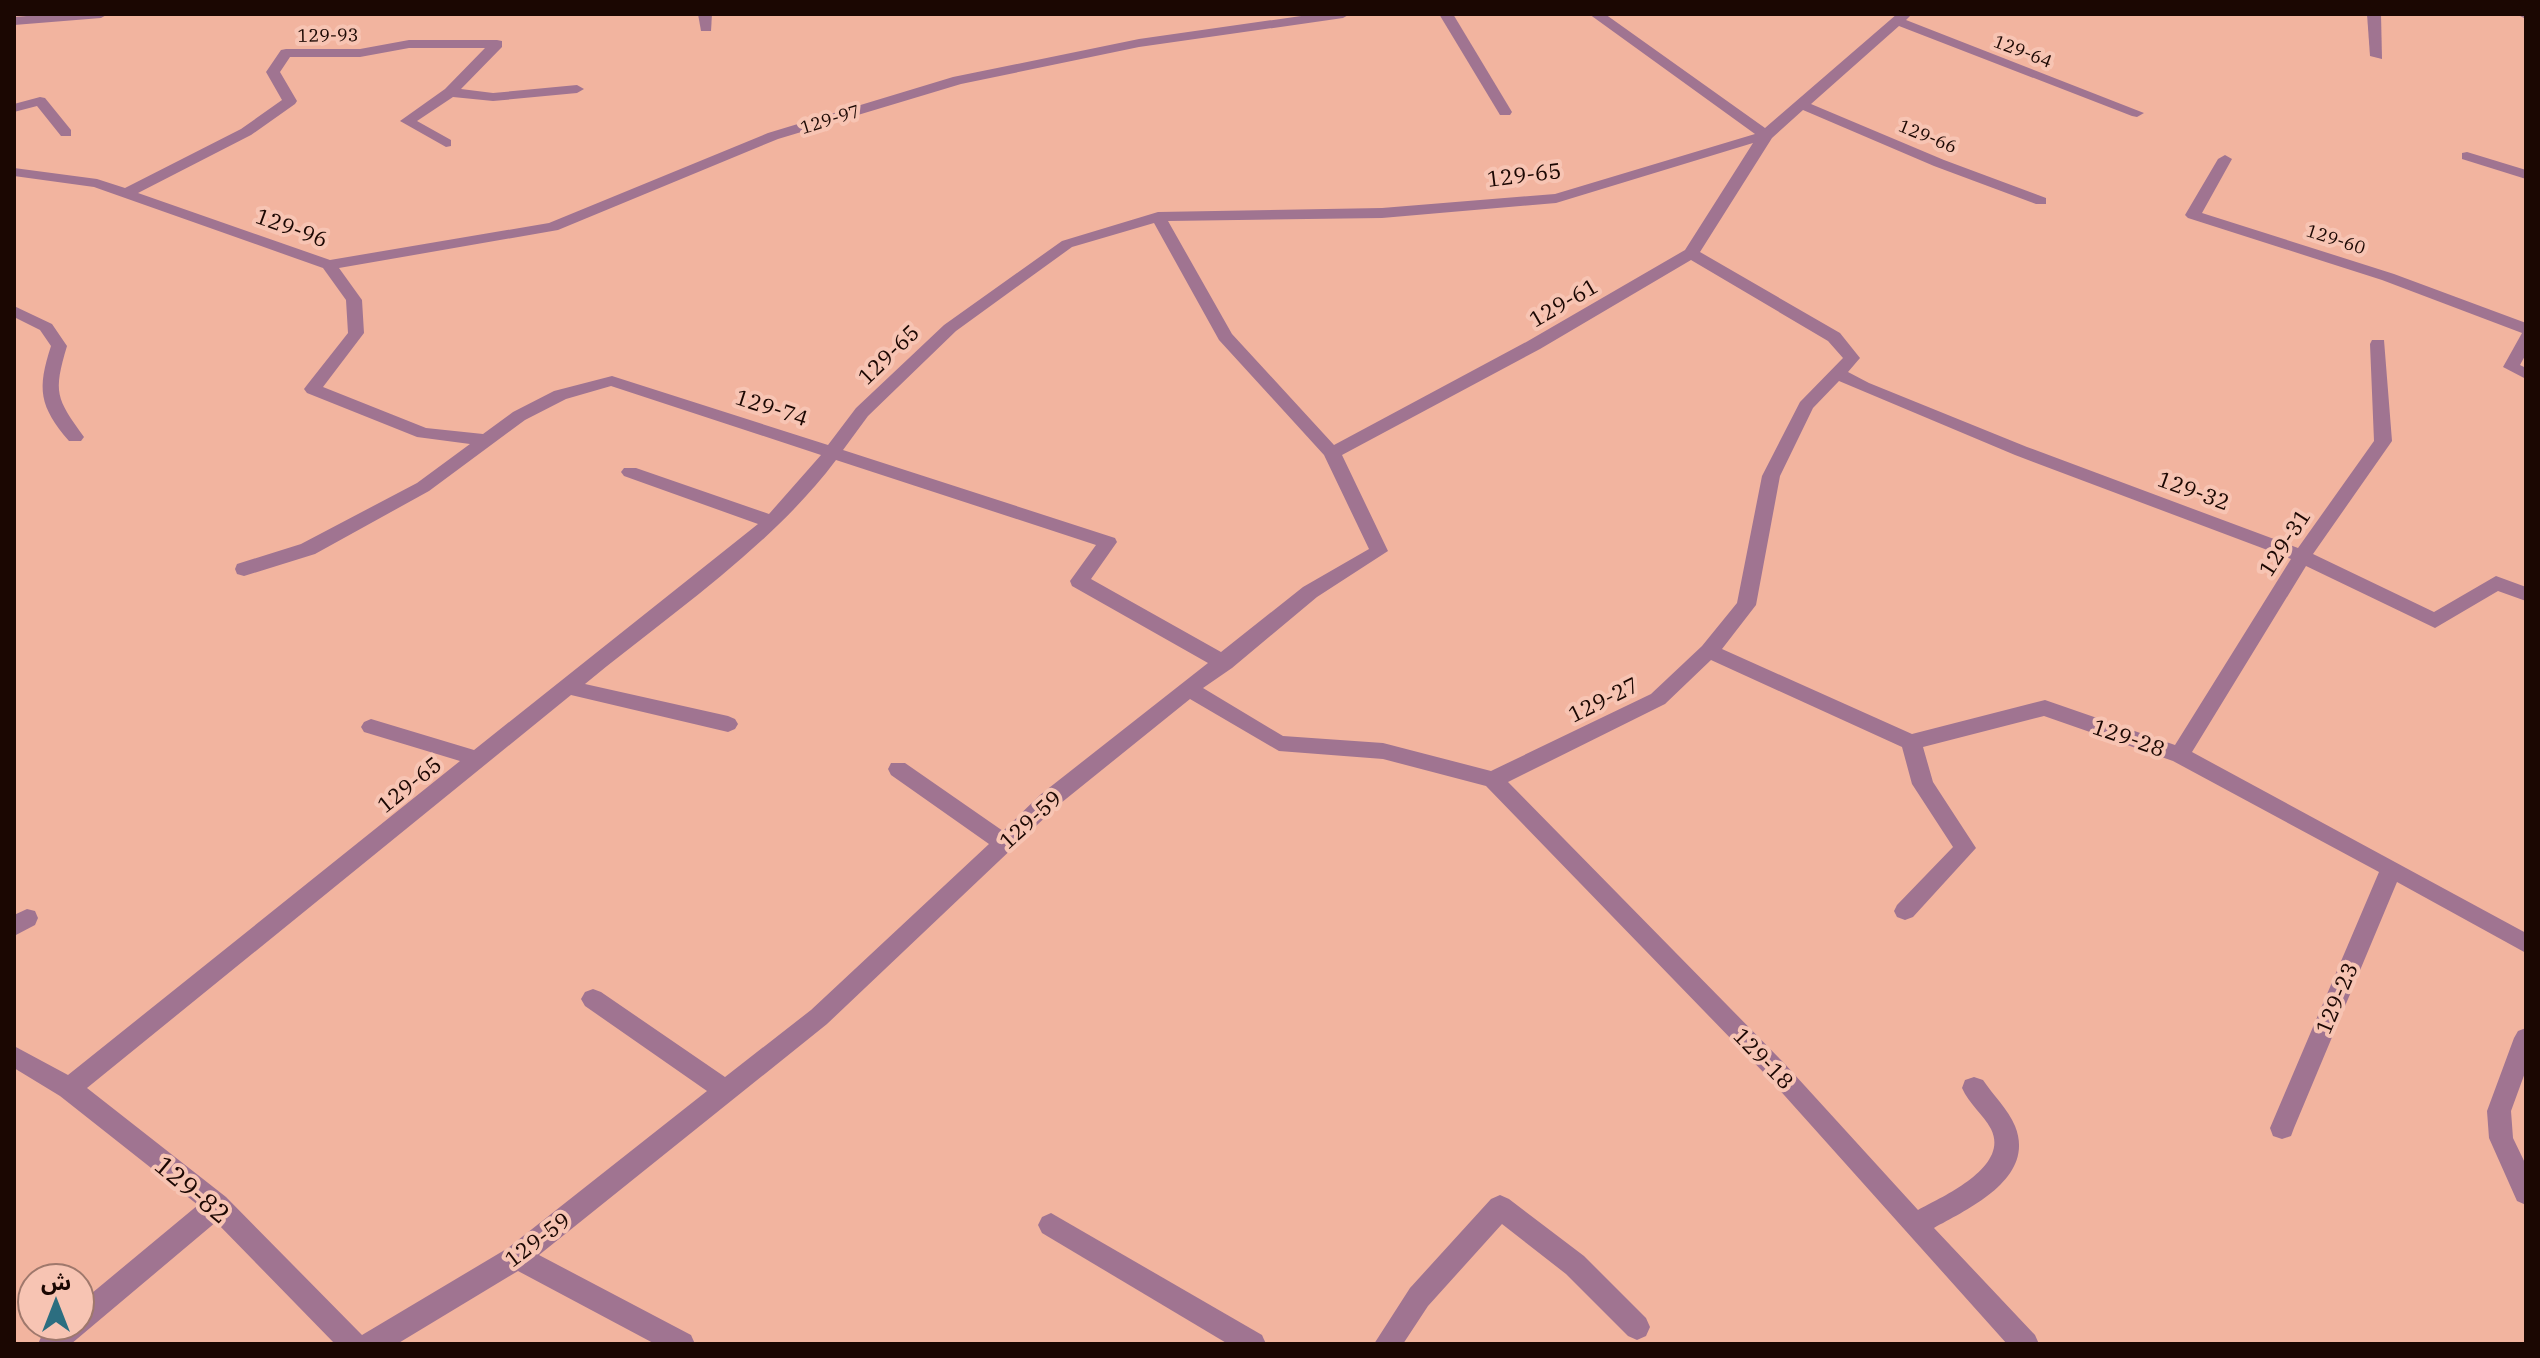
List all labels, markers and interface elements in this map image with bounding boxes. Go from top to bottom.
street label: 129-93 [297,23,359,47]
street label: 129-64 [1990,29,2056,73]
street label: 129-97 [797,99,863,139]
street label: 129-66 [1895,114,1961,158]
street label: 129-65 [1485,155,1563,193]
street label: 129-96 [252,201,332,253]
street label: 129-60 [2303,219,2369,259]
street label: 129-61 [1523,271,1603,333]
street label: 129-65 [851,318,925,390]
street label: 129-74 [732,382,812,432]
street label: 129-32 [2154,464,2234,516]
street label: 129-31 [2252,503,2316,581]
street label: 129-27 [1563,670,1643,728]
street label: 129-28 [2089,711,2169,763]
street label: 129-65 [371,749,447,819]
street label: 129-59 [993,783,1067,855]
street label: 129-23 [2308,958,2364,1038]
street label: 129-18 [1728,1021,1800,1095]
street label: 129-82 [148,1148,238,1230]
street label: 129-59 [498,1205,576,1273]
north arrow [16,1262,96,1342]
text: ش [41,1267,71,1296]

